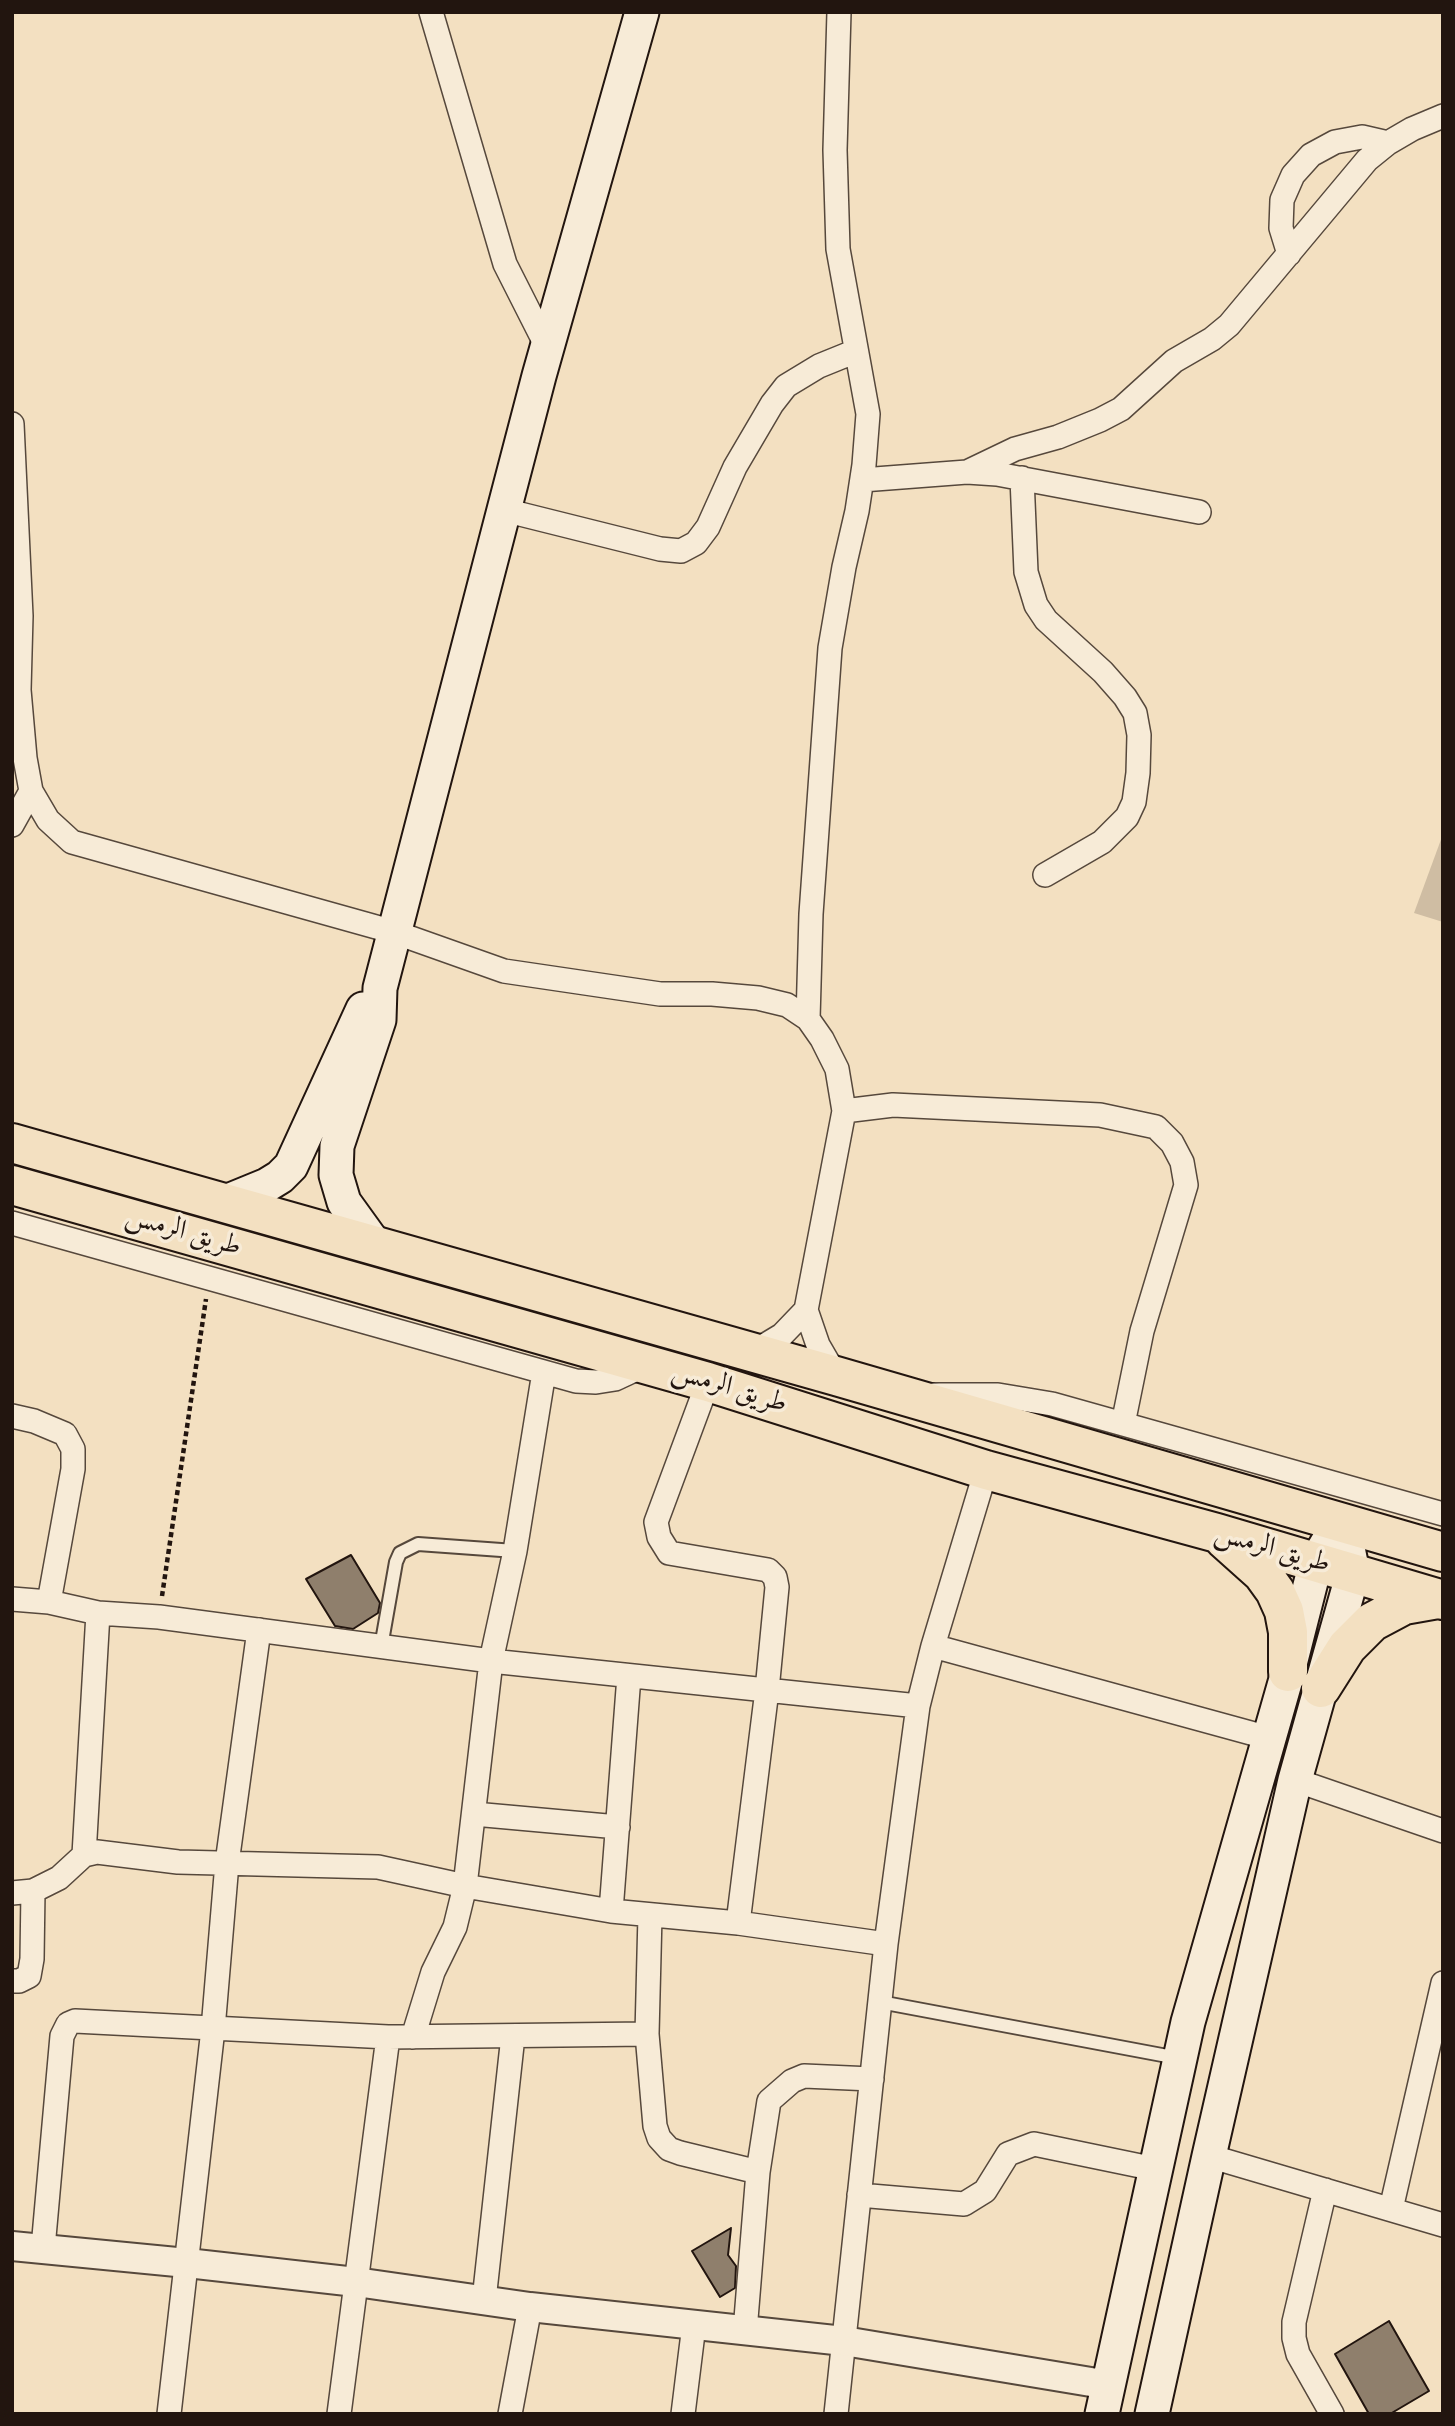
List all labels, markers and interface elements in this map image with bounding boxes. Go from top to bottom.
street label: طريق الرمس [121,1200,245,1266]
street label: طريق الرمس [667,1356,791,1422]
street label: طريق الرمس [1210,1517,1334,1583]

